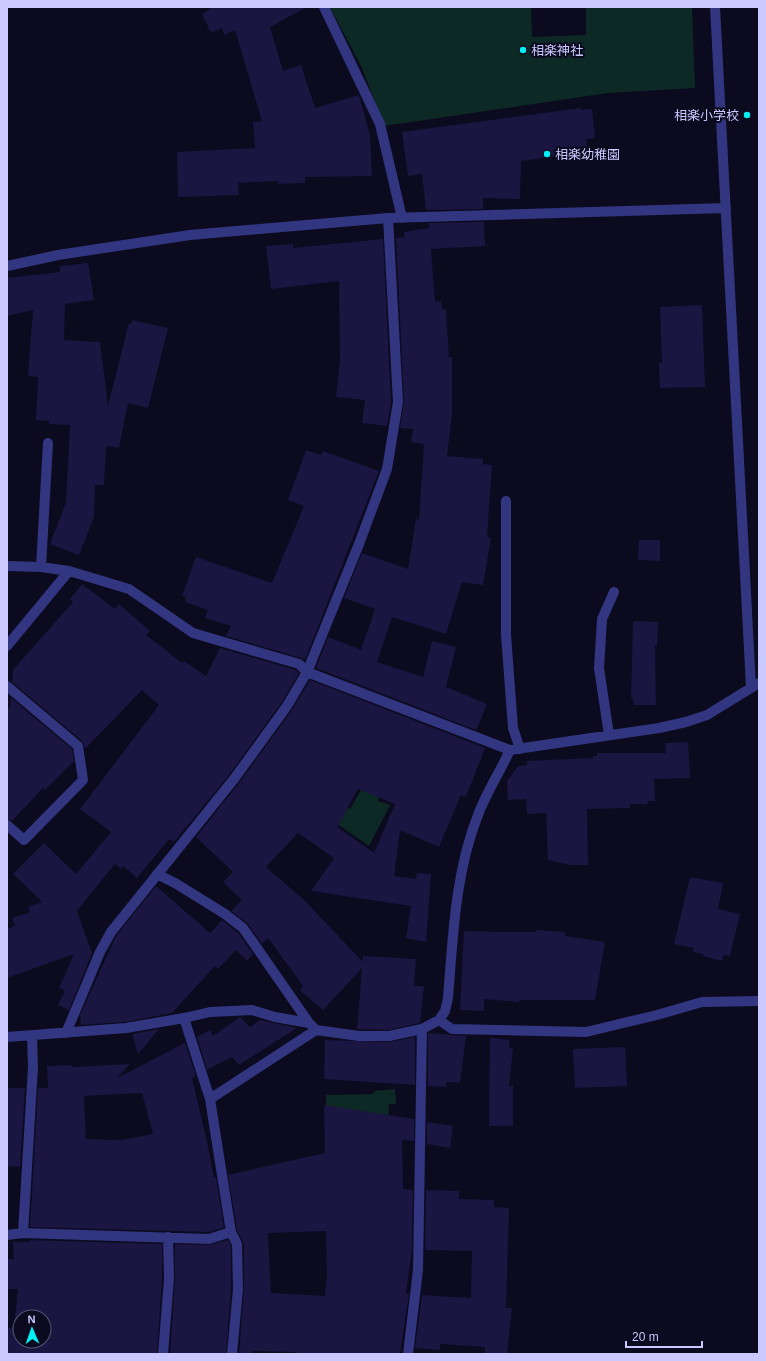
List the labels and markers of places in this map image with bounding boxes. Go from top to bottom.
place label: 相楽神社 [531,43,583,58]
marker: 相楽神社 [518,45,528,55]
place label: 相楽小学校 [674,108,739,123]
marker: 相楽小学校 [742,110,752,120]
place label: 相楽幼稚園 [555,147,620,162]
marker: 相楽幼稚園 [542,149,552,159]

